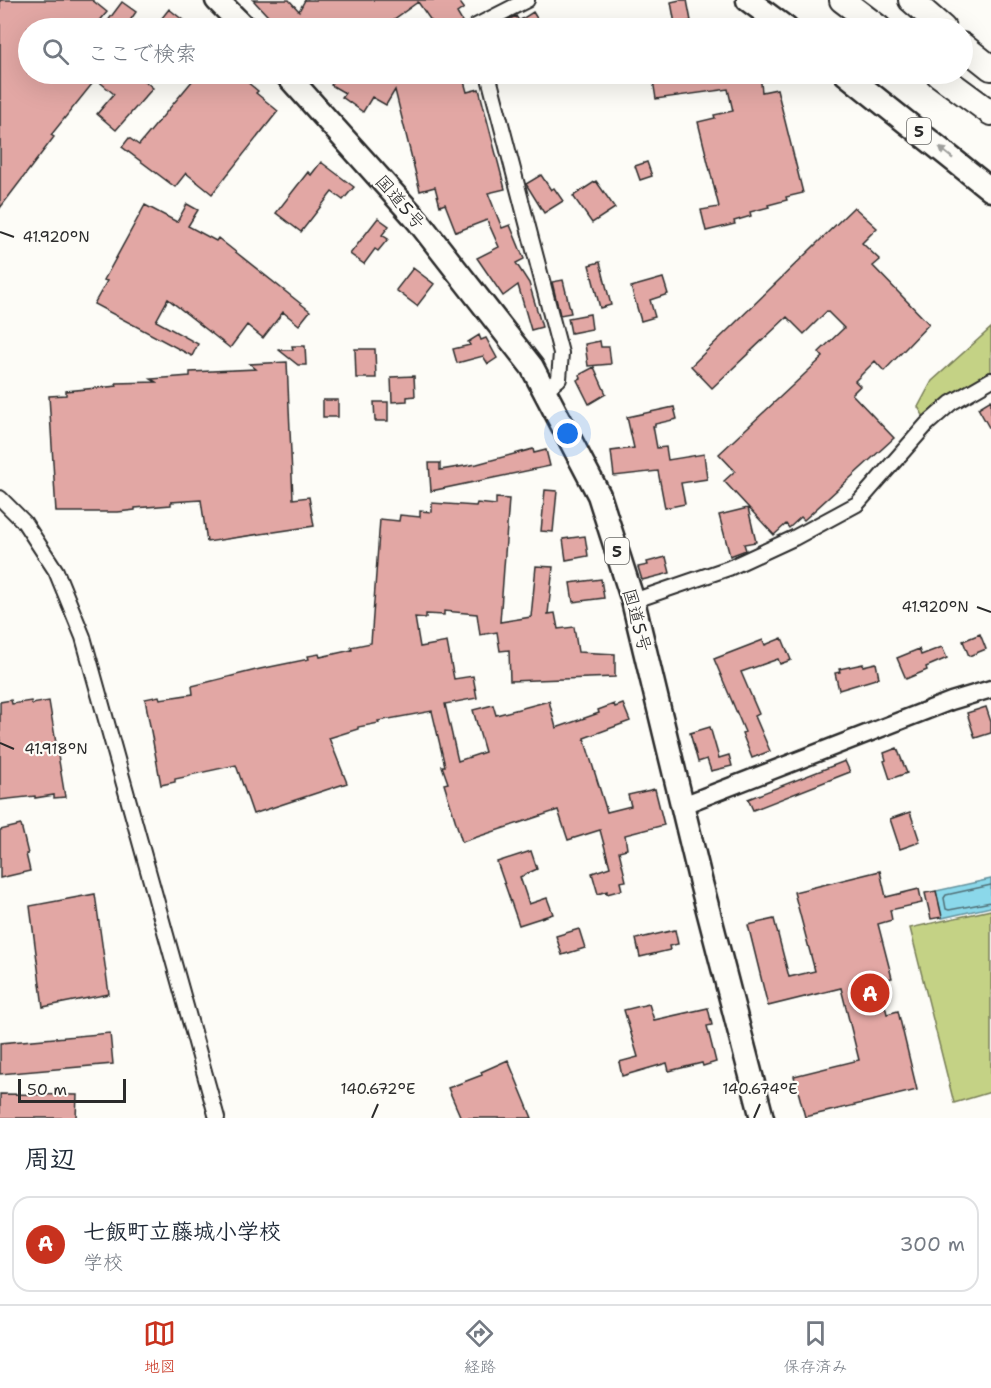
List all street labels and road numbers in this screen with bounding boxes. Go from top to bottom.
road number: 5 [907,118,931,144]
street label: 国道5号 [370,170,430,234]
road number: 5 [605,538,629,564]
street label: 国道5号 [617,585,657,655]

